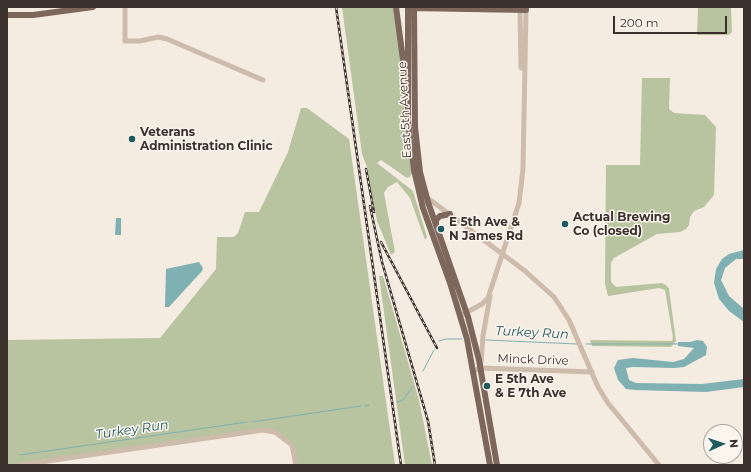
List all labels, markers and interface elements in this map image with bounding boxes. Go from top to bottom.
scale bar [615,8,729,34]
text: 200 m [620,15,659,30]
street label: East 5th Avenue [395,61,415,159]
place label: Veterans Administration Clinic [140,125,273,153]
marker: Veterans Administration Clinic [127,134,137,144]
place label: Actual Brewing Co (closed) [573,210,670,238]
place label: E 5th Ave & N James Rd [449,215,523,243]
marker: Actual Brewing Co (closed) [560,219,570,229]
marker: E 5th Ave & N James Rd [436,224,446,234]
water label: Turkey Run [495,323,569,343]
street label: Minck Drive [497,352,569,368]
place label: E 5th Ave & E 7th Ave [495,372,566,400]
marker: E 5th Ave & E 7th Ave [482,381,492,391]
water label: Turkey Run [94,417,170,443]
north arrow [703,424,743,464]
text: N [727,439,741,448]

